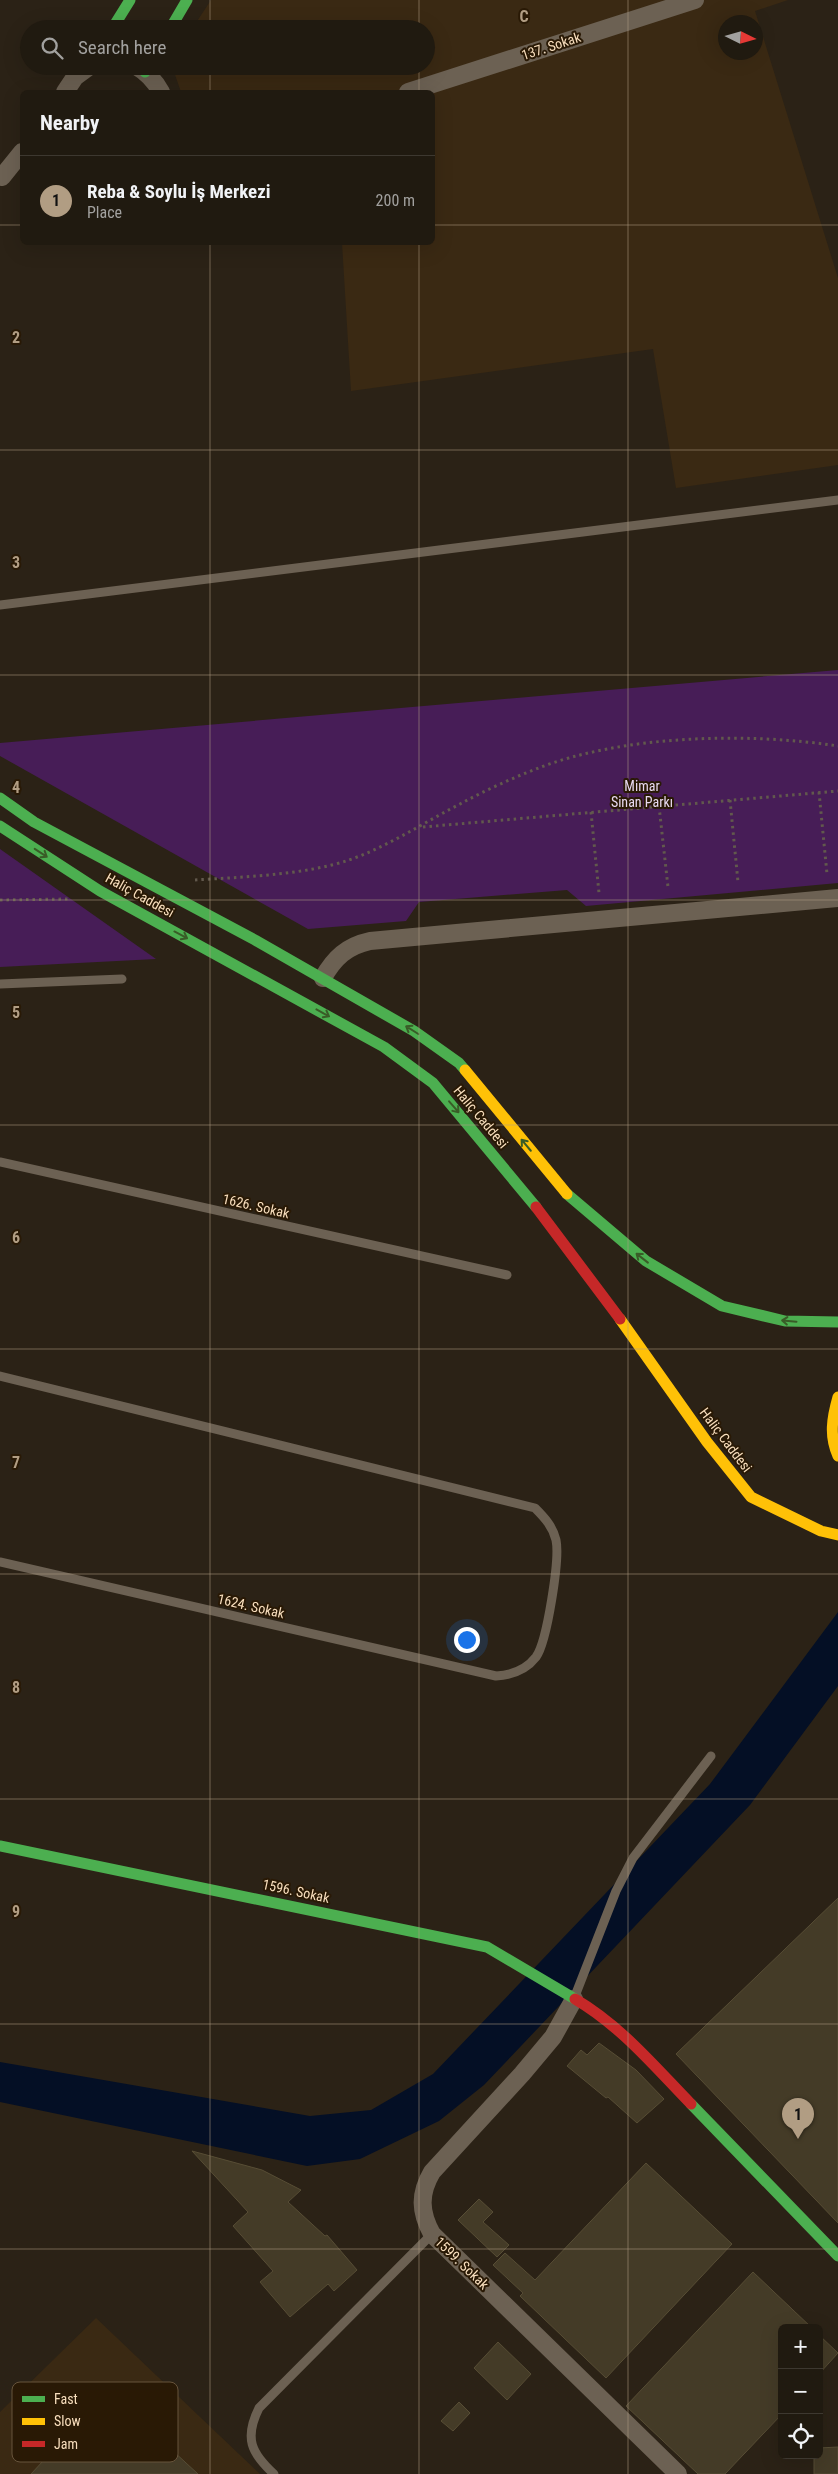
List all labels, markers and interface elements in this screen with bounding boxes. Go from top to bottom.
text: C [519,7,529,26]
north arrow [718,15,763,60]
search box [20,20,435,75]
street label: 137. Sokak [519,29,583,63]
icon: search [38,34,66,62]
text: Search here [78,36,166,59]
text: Nearby [40,111,99,135]
text: Reba & Soylu İş Merkezi [87,180,271,203]
text: 1 [52,191,60,210]
text: 200 m [376,191,415,210]
text: Place [87,203,122,222]
text: 2 [12,328,20,347]
text: 3 [12,553,20,572]
text: 4 [12,778,20,797]
park label: Mimar Sinan Parkı [611,778,673,810]
one-way arrow [34,847,48,858]
street label: Haliç Caddesi [103,870,177,920]
one-way arrow [173,931,188,940]
text: 5 [12,1003,20,1022]
one-way arrow [316,1008,331,1018]
one-way arrow [406,1025,420,1035]
street label: Haliç Caddesi [450,1083,512,1151]
one-way arrow [448,1101,460,1114]
one-way arrow [521,1138,532,1151]
street label: 1626. Sokak [221,1191,292,1222]
text: 6 [12,1228,20,1247]
one-way arrow [636,1252,649,1263]
one-way arrow [782,1316,798,1325]
street label: Haliç Caddesi [697,1405,755,1475]
text: 7 [12,1453,20,1472]
street label: 1624. Sokak [216,1591,287,1622]
your location [454,1627,480,1653]
text: 8 [12,1678,20,1697]
street label: 1596. Sokak [261,1876,332,1906]
text: 9 [12,1902,20,1921]
pin: 1 [782,2098,814,2139]
street label: 1599. Sokak [432,2234,493,2293]
map controls [778,2324,823,2459]
button: + [778,2324,823,2369]
button: − [778,2369,823,2414]
legend [12,2382,178,2462]
text: Fast [54,2391,78,2407]
text: Slow [54,2413,81,2429]
button: locate [778,2414,823,2459]
text: Jam [54,2436,78,2452]

